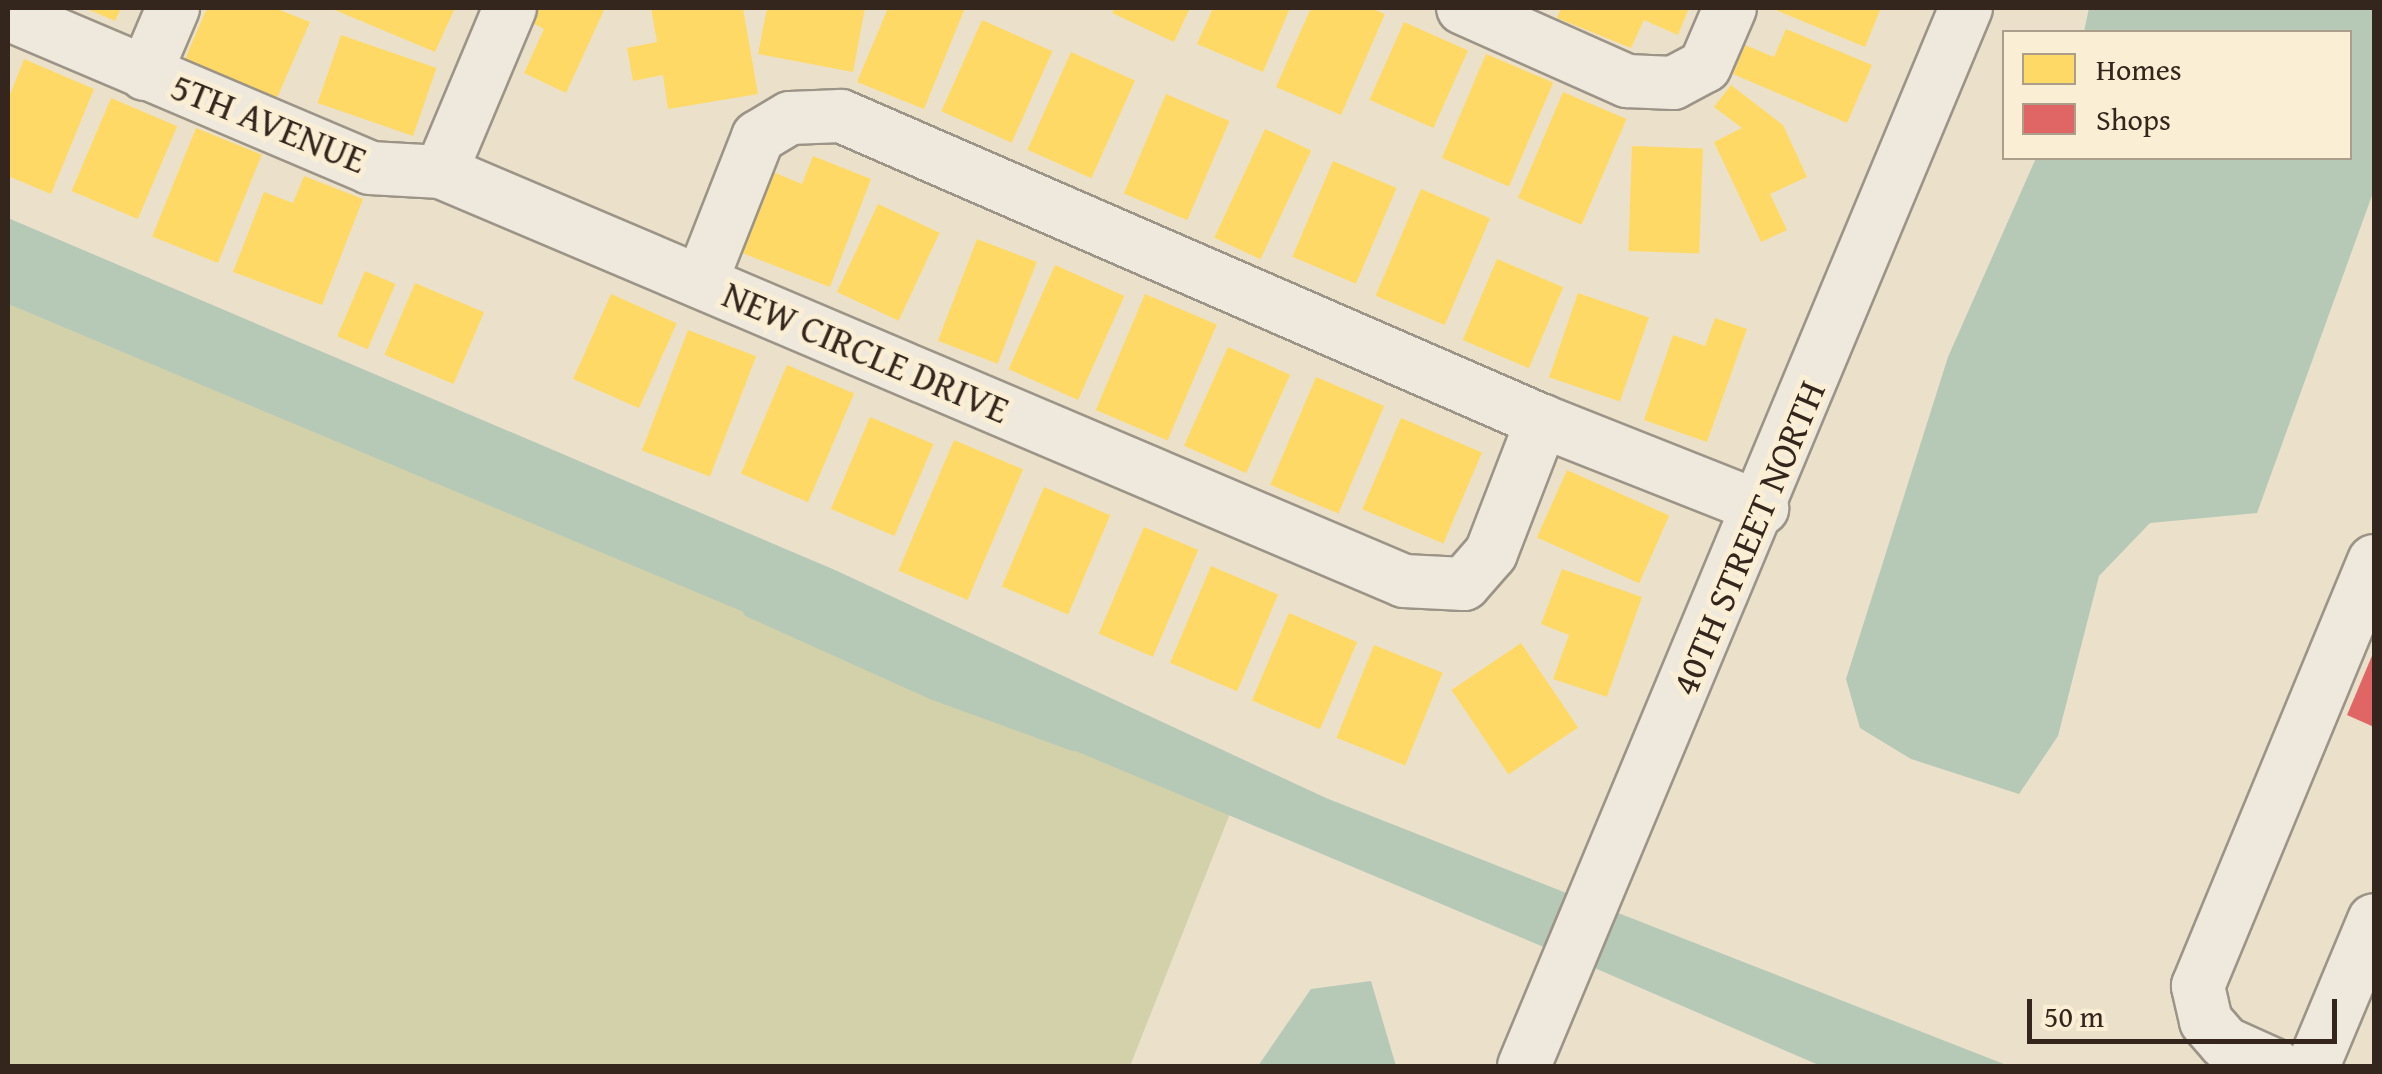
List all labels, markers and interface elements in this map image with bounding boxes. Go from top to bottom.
legend [2002,30,2352,160]
text: Homes [2096,47,2182,91]
street label: 5TH AVENUE [165,63,373,183]
text: Shops [2096,97,2171,141]
street label: NEW CIRCLE DRIVE [716,271,1016,433]
street label: 40TH STREET NORTH [1661,374,1835,702]
scale bar [2032,979,2342,1041]
text: 50 m [2044,994,2104,1038]

